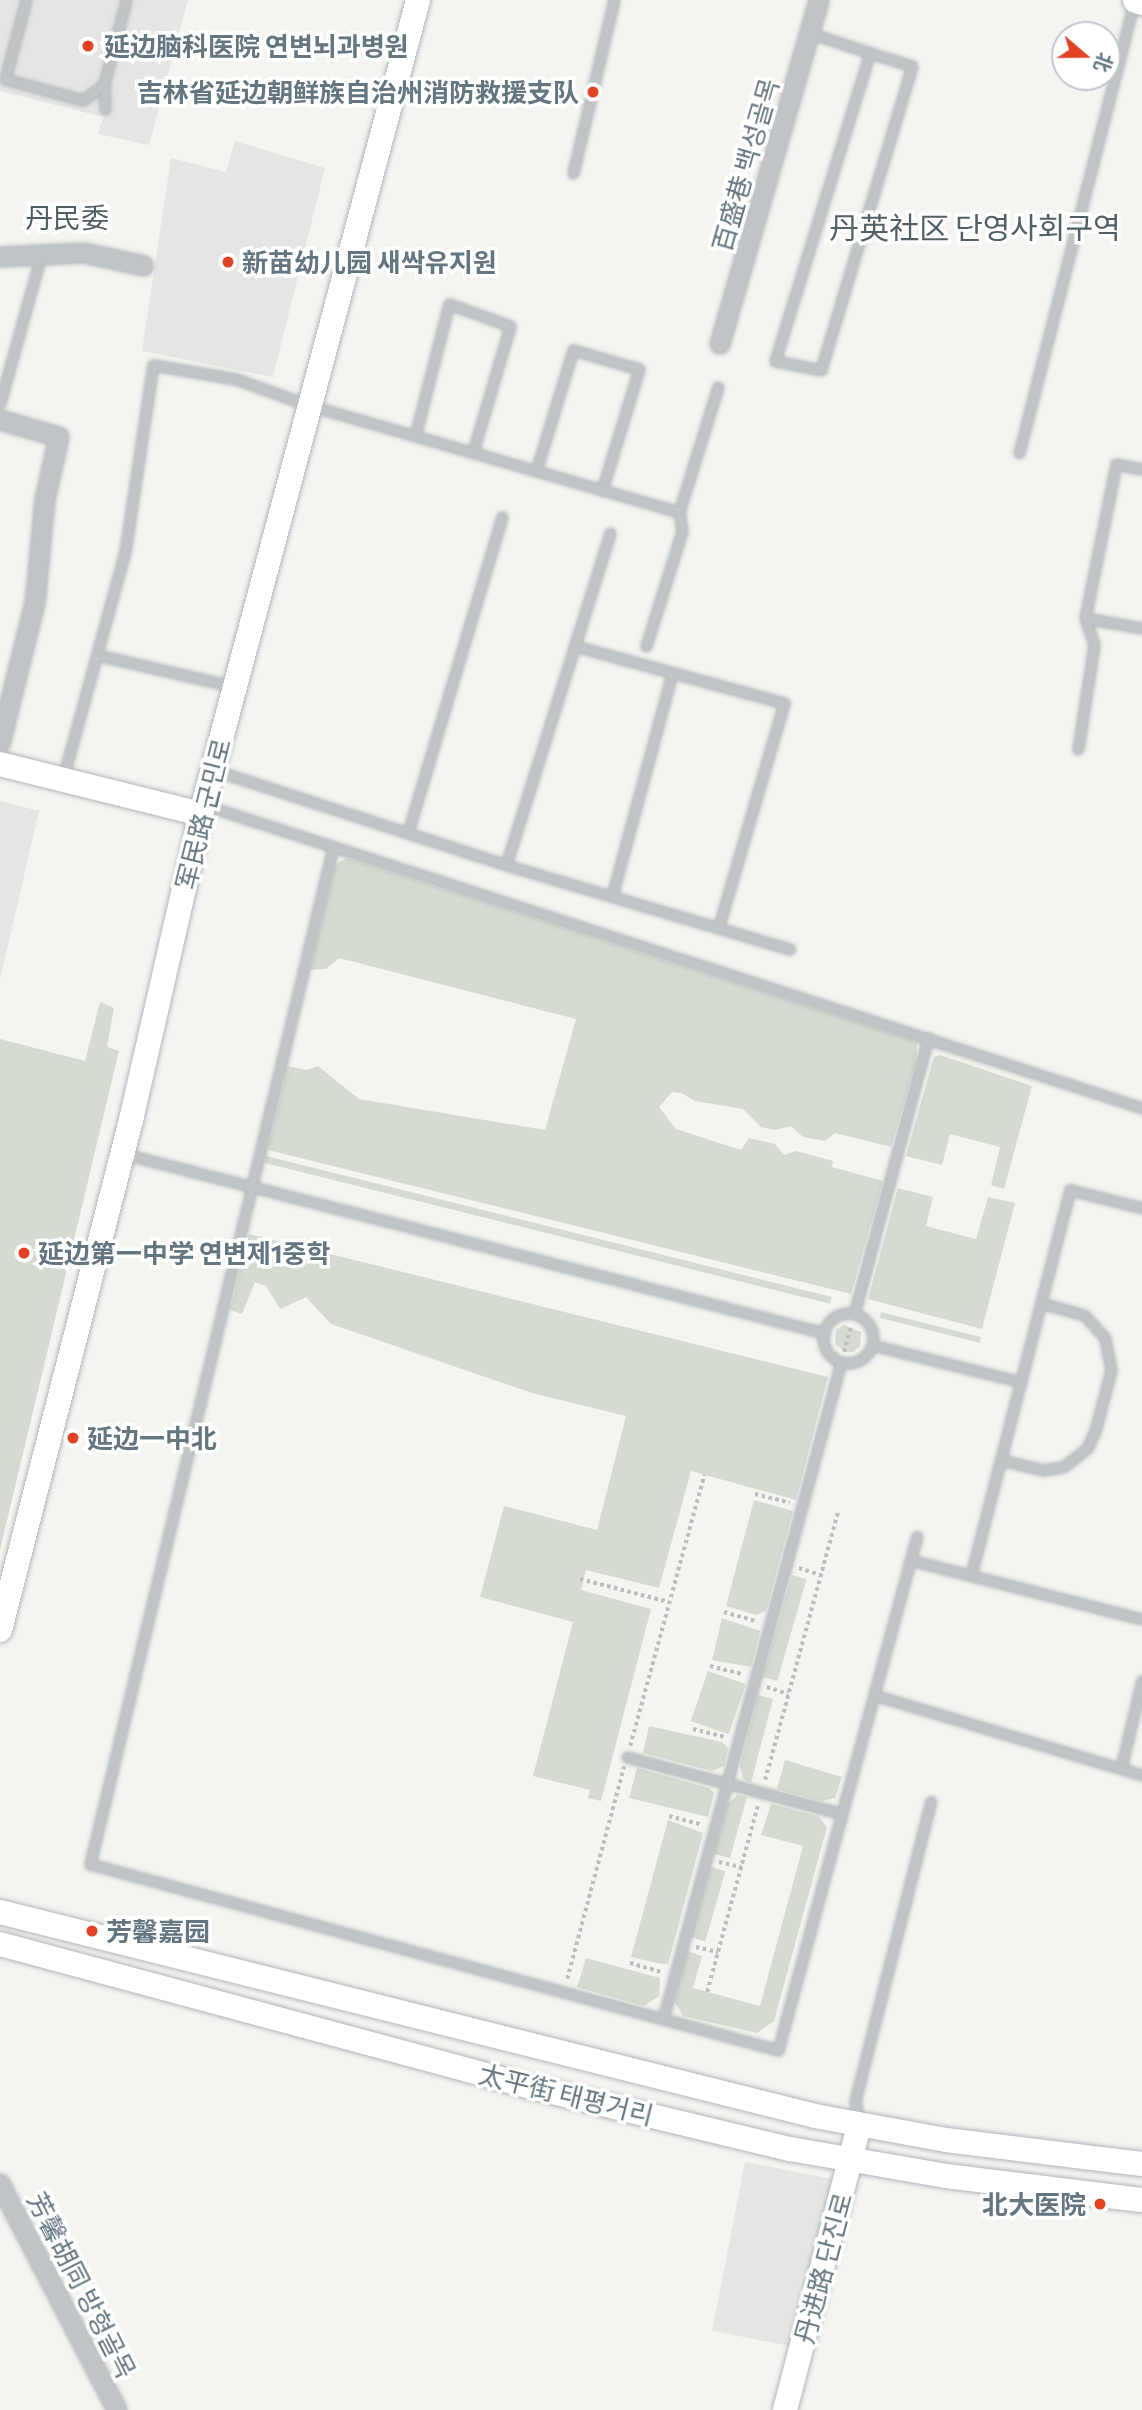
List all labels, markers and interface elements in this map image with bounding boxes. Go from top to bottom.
north arrow [1051,21,1121,91]
place label: 延边脑科医院 연변뇌과병원 [104,30,408,62]
marker: 延边脑科医院 연변뇌과병원 [78,36,98,56]
text: 北 [1090,50,1118,76]
street label: 百盛巷 백성골목 [705,75,785,255]
place label: 吉林省延边朝鲜族自治州消防救援支队 [137,76,579,108]
marker: 吉林省延边朝鲜族自治州消防救援支队 [585,84,601,100]
district label: 丹民委 [25,200,109,234]
district label: 丹英社区 단영사회구역 [829,209,1121,245]
place label: 新苗幼儿园 새싹유지원 [242,246,497,278]
marker: 新苗幼儿园 새싹유지원 [220,254,236,270]
street label: 军民路 군민로 [169,735,237,893]
place label: 延边第一中学 연변제1중학 [38,1237,330,1269]
marker: 延边第一中学 연변제1중학 [16,1245,32,1261]
place label: 延边一中北 [87,1422,217,1454]
marker: 延边一中北 [65,1430,81,1446]
place label: 芳馨嘉园 [106,1915,210,1947]
marker: 芳馨嘉园 [84,1923,100,1939]
street label: 太平街 태평거리 [476,2057,656,2131]
street label: 芳馨胡同 방형골목 [22,2187,142,2383]
place label: 北大医院 [982,2188,1086,2220]
street label: 丹进路 단진로 [788,2189,858,2347]
marker: 北大医院 [1092,2196,1108,2212]

